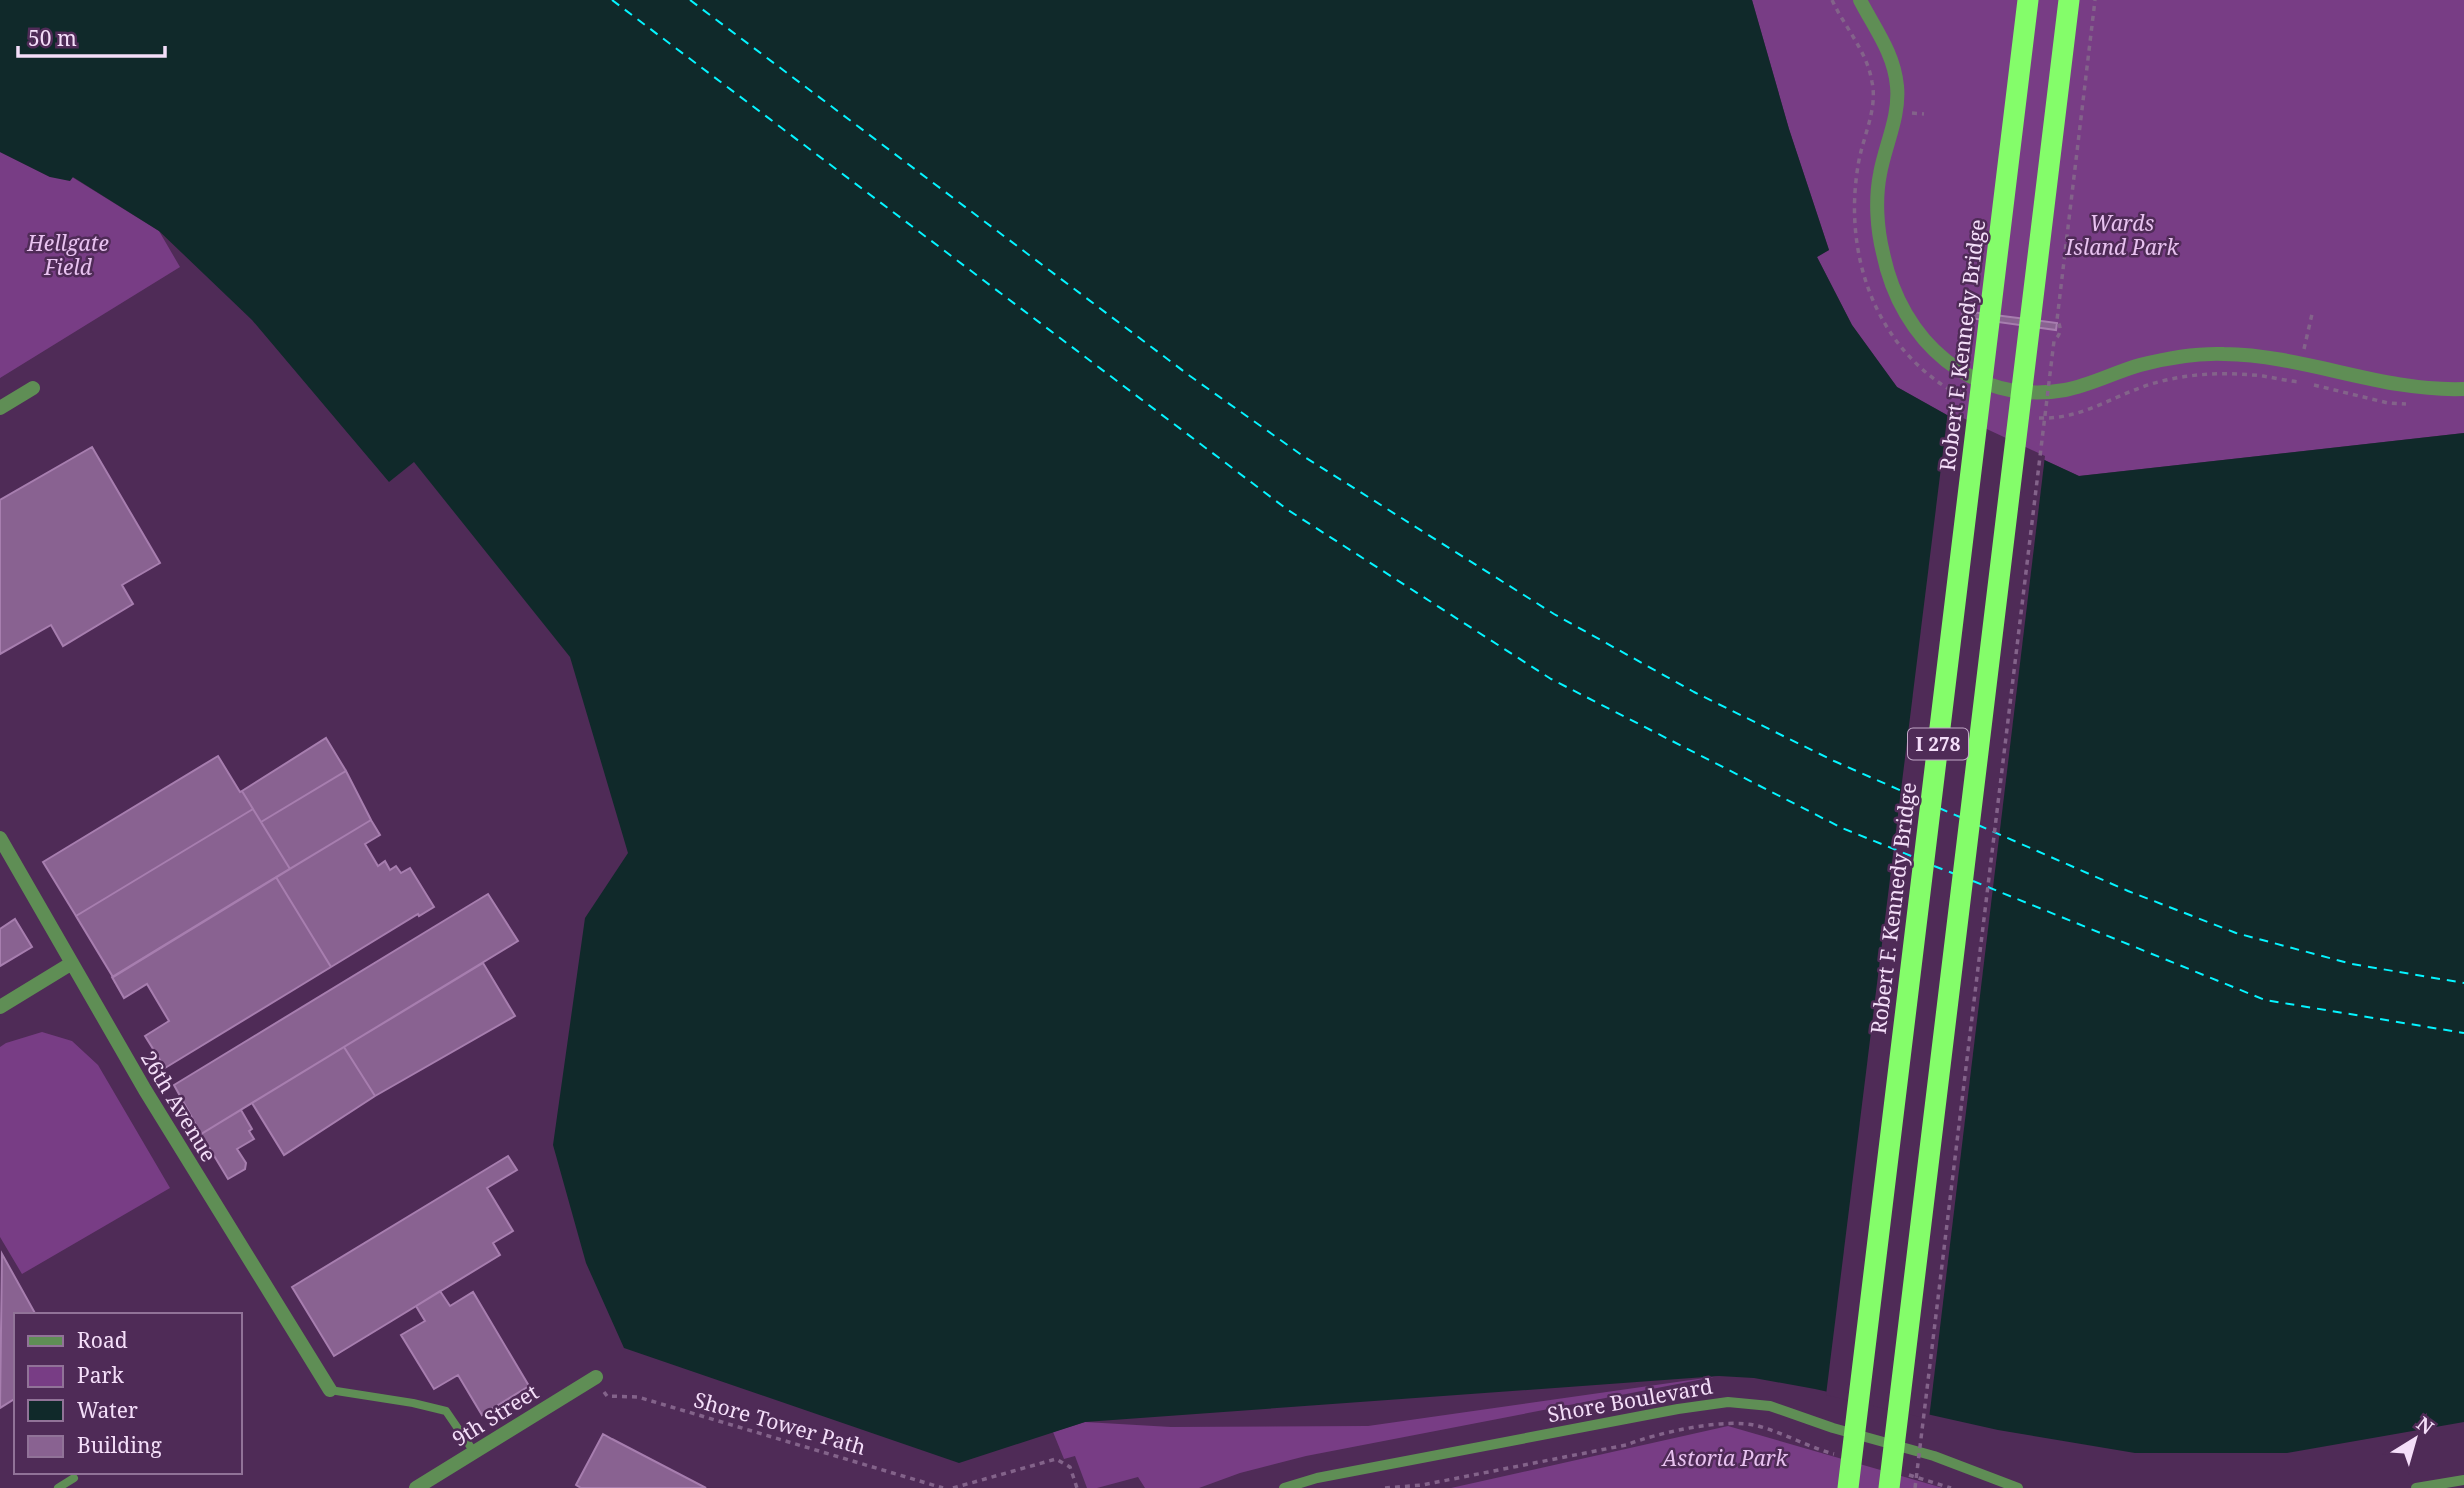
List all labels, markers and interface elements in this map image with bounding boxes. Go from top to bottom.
scale bar [18,14,164,58]
text: 50 m [28,24,77,52]
park label: Wards Island Park [2064,209,2180,261]
street label: Robert F. Kennedy Bridge [1933,218,1991,472]
park label: Hellgate Field [26,229,109,281]
road number: I 278 [1908,729,1968,760]
street label: Robert F. Kennedy Bridge [1864,781,1922,1035]
street label: 26th Avenue [135,1045,223,1167]
legend [14,1313,242,1474]
text: Road [77,1326,128,1354]
text: Park [77,1361,124,1389]
street label: Shore Boulevard [1545,1372,1715,1428]
street label: 9th Street [447,1378,543,1452]
street label: Shore Tower Path [691,1385,869,1461]
text: Water [77,1396,138,1424]
north arrow [2380,1404,2450,1474]
text: N [2411,1411,2439,1440]
text: Building [77,1431,162,1459]
park label: Astoria Park [1660,1444,1789,1472]

